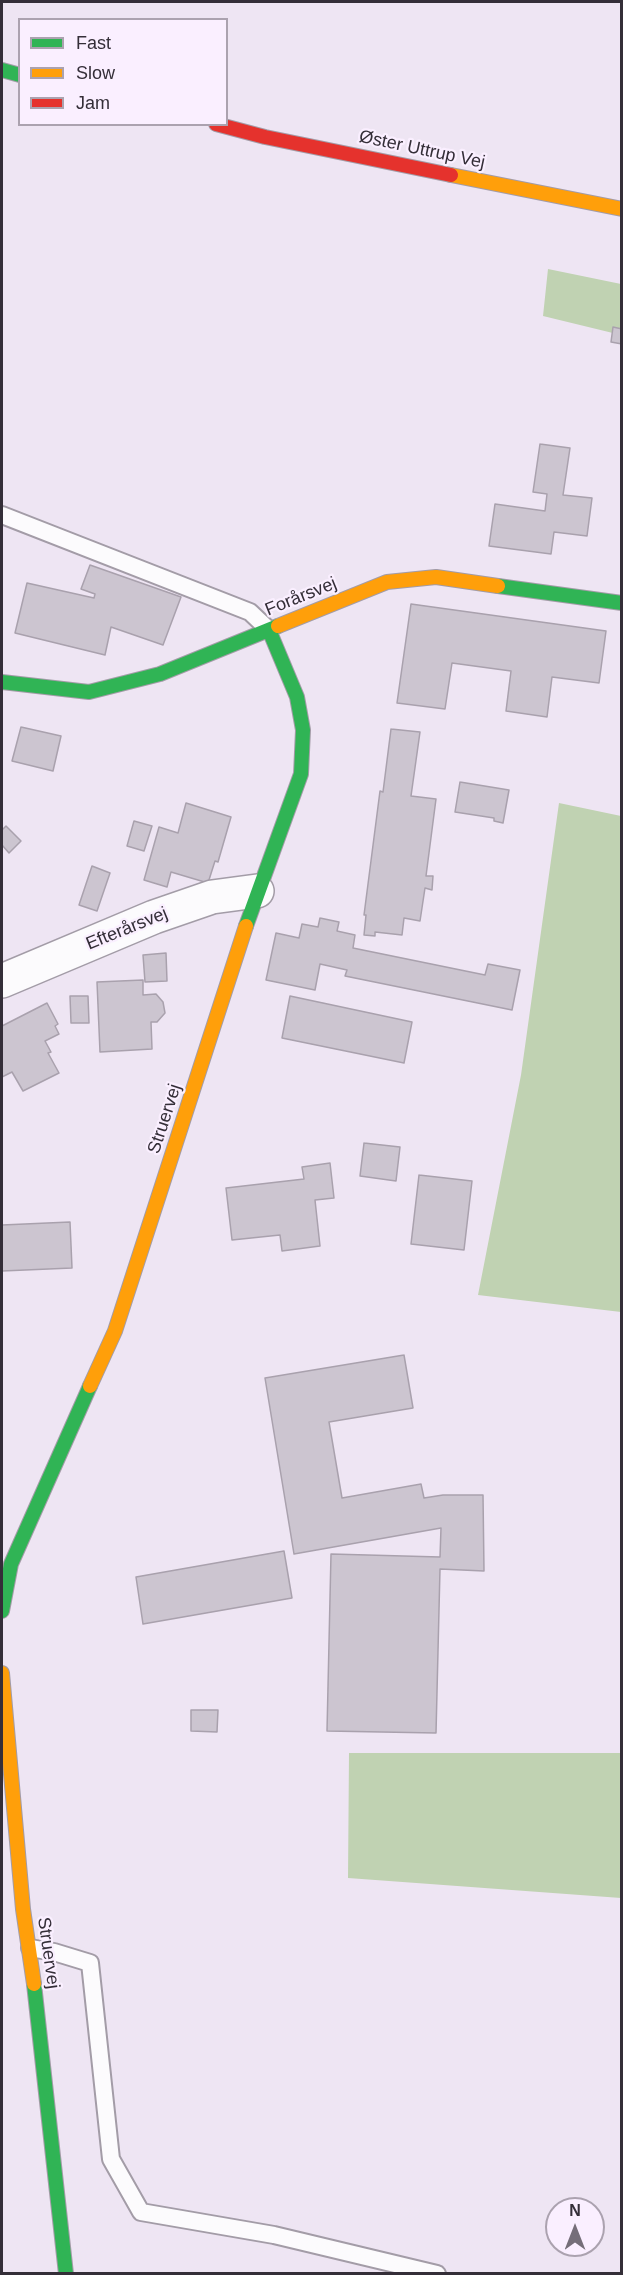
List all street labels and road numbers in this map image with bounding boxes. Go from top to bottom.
street label: Øster Uttrup Vej [357,126,487,174]
street label: Forårsvej [262,573,340,621]
street label: Efterårsvej [83,903,171,955]
street label: Struervej [144,1081,186,1157]
street label: Struervej [32,1916,64,1990]

